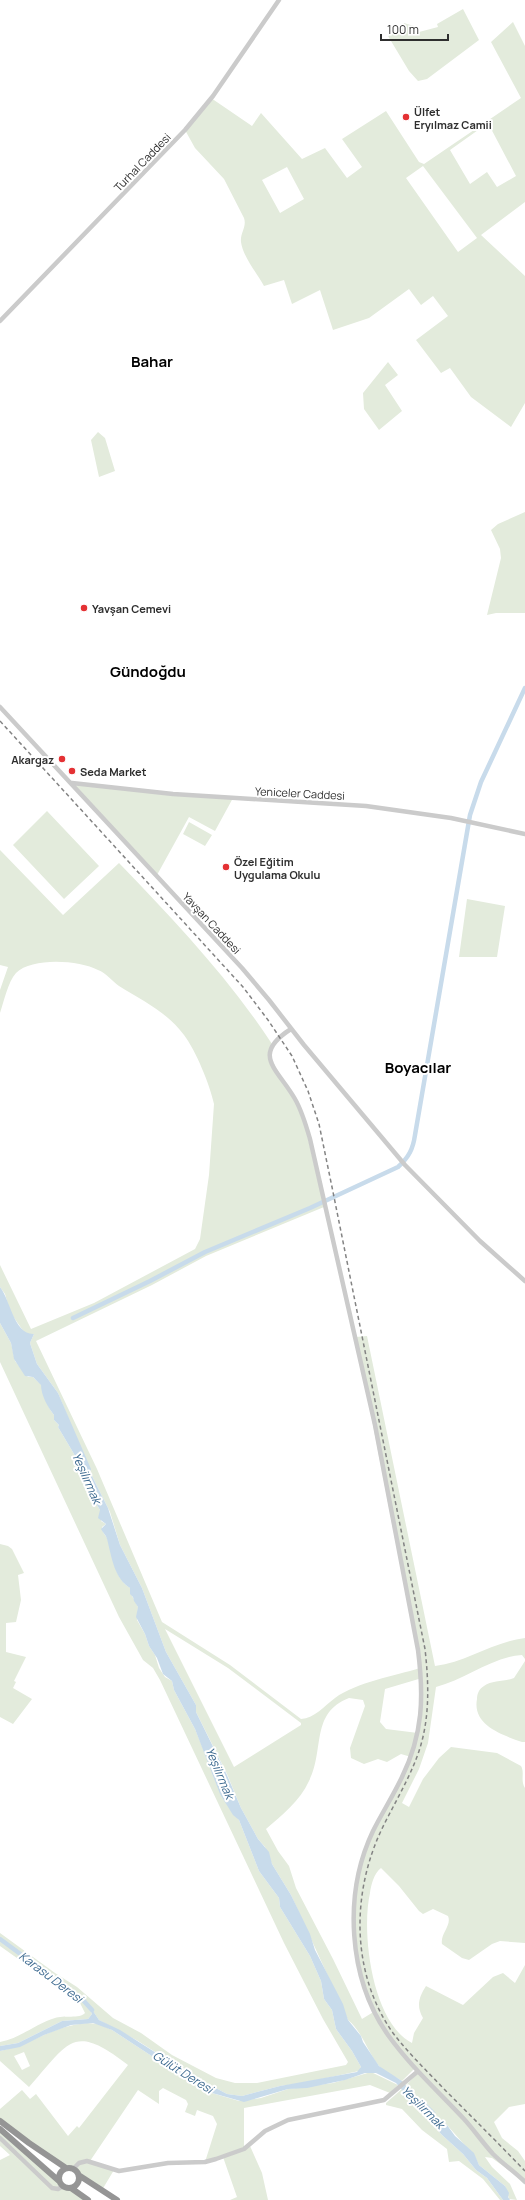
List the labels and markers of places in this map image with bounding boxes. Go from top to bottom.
place label: Ülfet Eryılmaz Camii [414,104,492,132]
marker: Ülfet Eryılmaz Camii [401,112,411,122]
place label: Yavşan Cemevi [92,601,171,616]
marker: Yavşan Cemevi [79,603,89,613]
place label: Akargaz [11,752,54,767]
marker: Akargaz [57,754,67,764]
place label: Seda Market [80,764,147,779]
marker: Seda Market [67,766,77,776]
place label: Özel Eğitim Uygulama Okulu [234,854,321,882]
marker: Özel Eğitim Uygulama Okulu [221,862,231,872]

